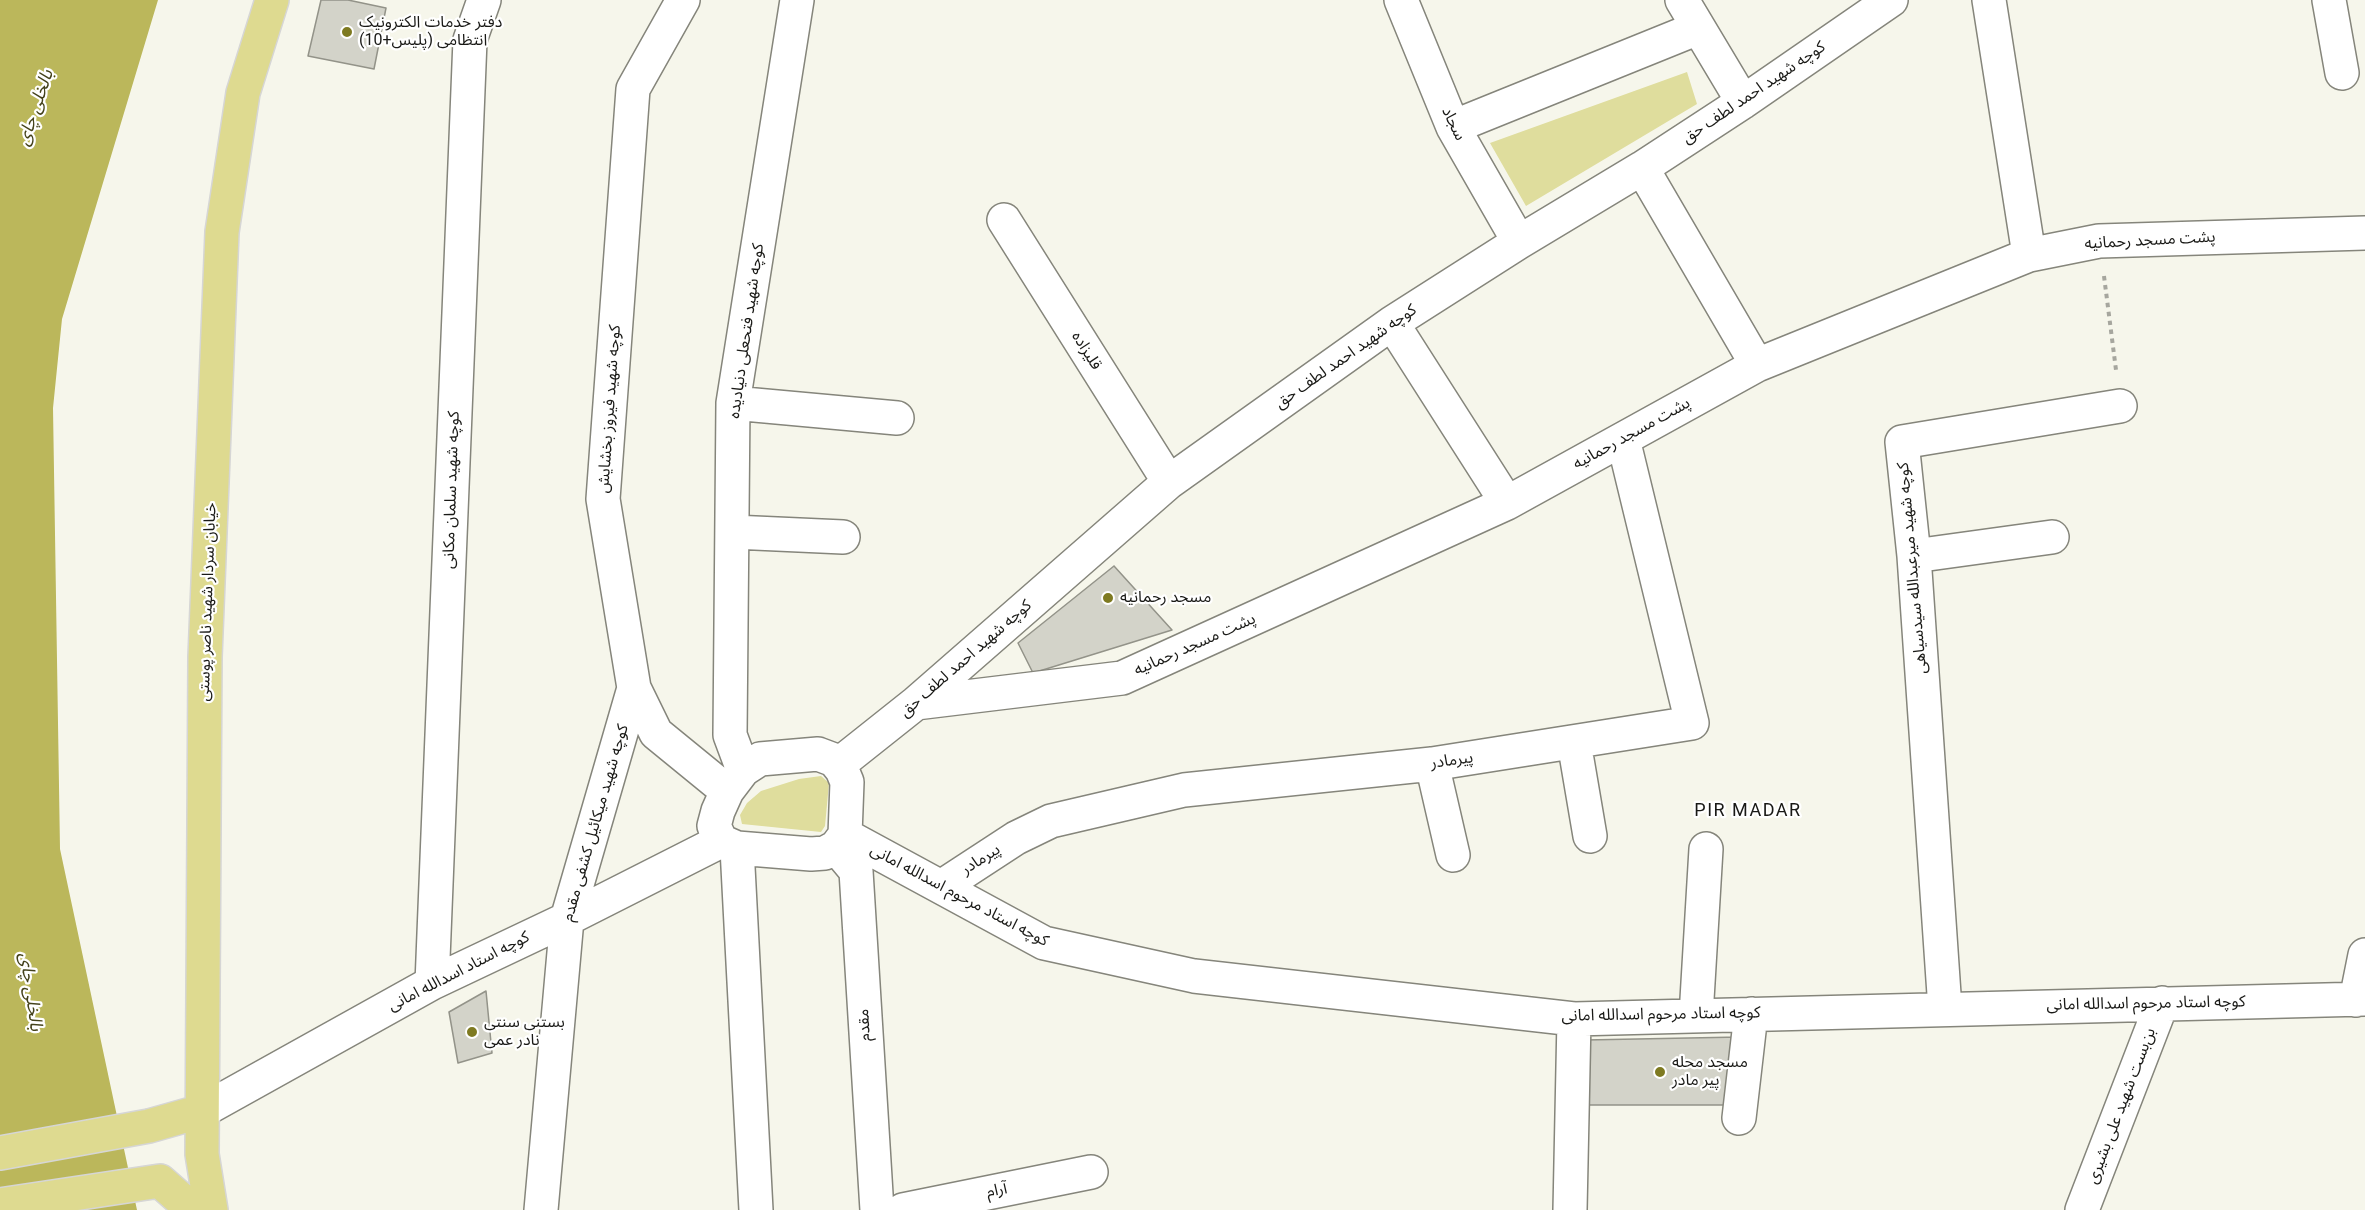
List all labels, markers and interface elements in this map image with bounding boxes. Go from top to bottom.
place label: دفتر خدمات الکترونیک انتظامی (پلیس+10) [359,13,502,51]
marker: دفتر خدمات الکترونیک انتظامی (پلیس+10) [340,25,354,39]
street label: کوچه شهید احمد لطف حق [1679,38,1829,148]
water label: بالخلی چای [13,67,59,149]
street label: سجاد [1437,104,1469,144]
street label: پشت مسجد رحمانیه [2084,228,2216,254]
street label: کوچه شهید فتحعلی دنیادیده [725,242,769,420]
street label: کوچه شهید احمد لطف حق [1271,301,1421,413]
street label: کوچه شهید فیروز بخشایش [595,324,625,494]
street label: قلیزاده [1067,328,1105,374]
street label: پشت مسجد رحمانیه [1570,394,1694,474]
street label: کوچه شهید سلمان مکانی [440,411,464,569]
street label: کوچه شهید میرعبدالله سیدسیاهی [1894,461,1932,675]
street label: خیابان سردار شهید ناصر پوستی [195,502,221,702]
place label: مسجد رحمانیه [1120,588,1211,608]
marker: مسجد رحمانیه [1101,591,1115,605]
street label: کوچه شهید احمد لطف حق [896,596,1036,722]
street label: پشت مسجد رحمانیه [1131,610,1259,680]
street label: کوچه شهید میکائیل کشفی مقدم [559,722,633,924]
street label: پیرمادر [1429,749,1475,773]
district label: PIR MADAR [1694,800,1802,822]
street label: پیرمادر [958,840,1004,880]
street label: کوچه استاد مرحوم اسدالله امانی [867,841,1051,951]
street label: کوچه استاد اسدالله امانی [385,928,533,1016]
water label: بالخلی چای [14,951,46,1033]
street label: کوچه استاد مرحوم اسدالله امانی [2046,993,2246,1015]
street label: کوچه استاد مرحوم اسدالله امانی [1561,1004,1761,1026]
street label: مقدم [855,1008,875,1042]
place label: بستنی سنتی نادر عمی [484,1013,565,1051]
marker: بستنی سنتی نادر عمی [465,1025,479,1039]
street label: بن‌بست شهید علی بشیری [2083,1025,2161,1187]
place label: مسجد محله پیر مادر [1672,1053,1748,1091]
marker: مسجد محله پیر مادر [1653,1065,1667,1079]
street label: آرام [985,1180,1009,1202]

